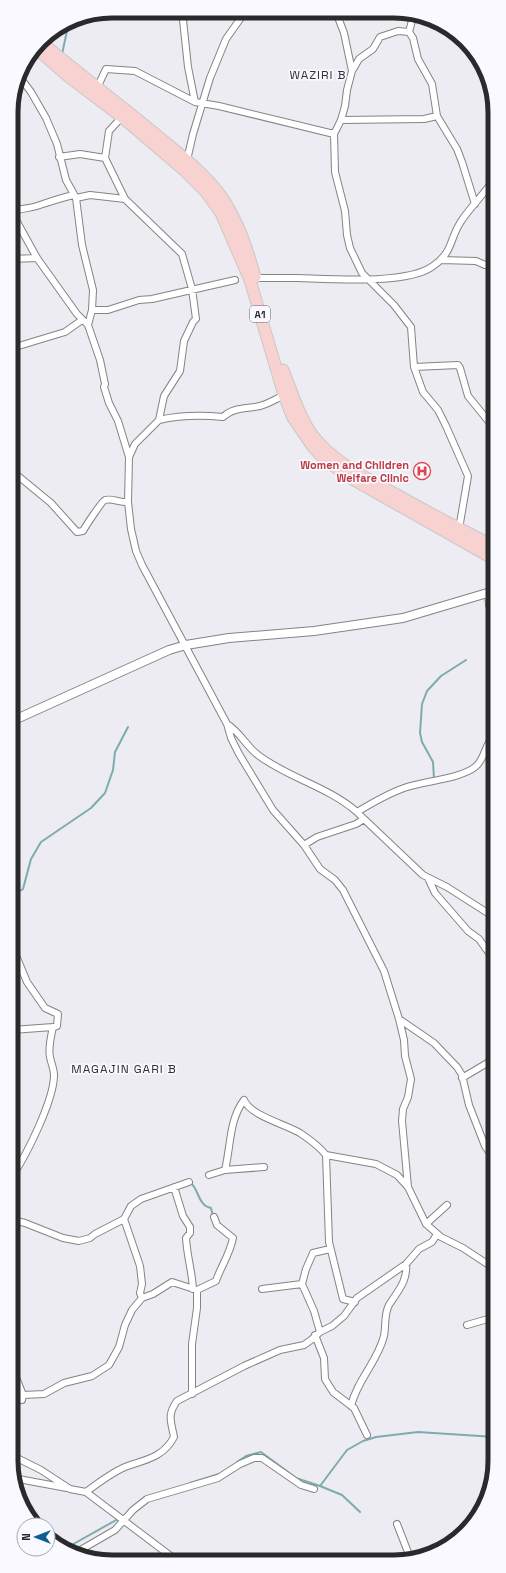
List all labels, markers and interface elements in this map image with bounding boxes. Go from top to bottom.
district label: WAZIRI B [289,67,347,83]
road number: A1 [250,306,270,322]
place label: Women and Children Welfare Clinic [300,458,410,485]
hospital icon: Women and Children Welfare Clinic [412,461,432,481]
district label: MAGAJIN GARI B [71,1061,177,1077]
north arrow [16,1517,56,1557]
text: N [19,1533,33,1541]

